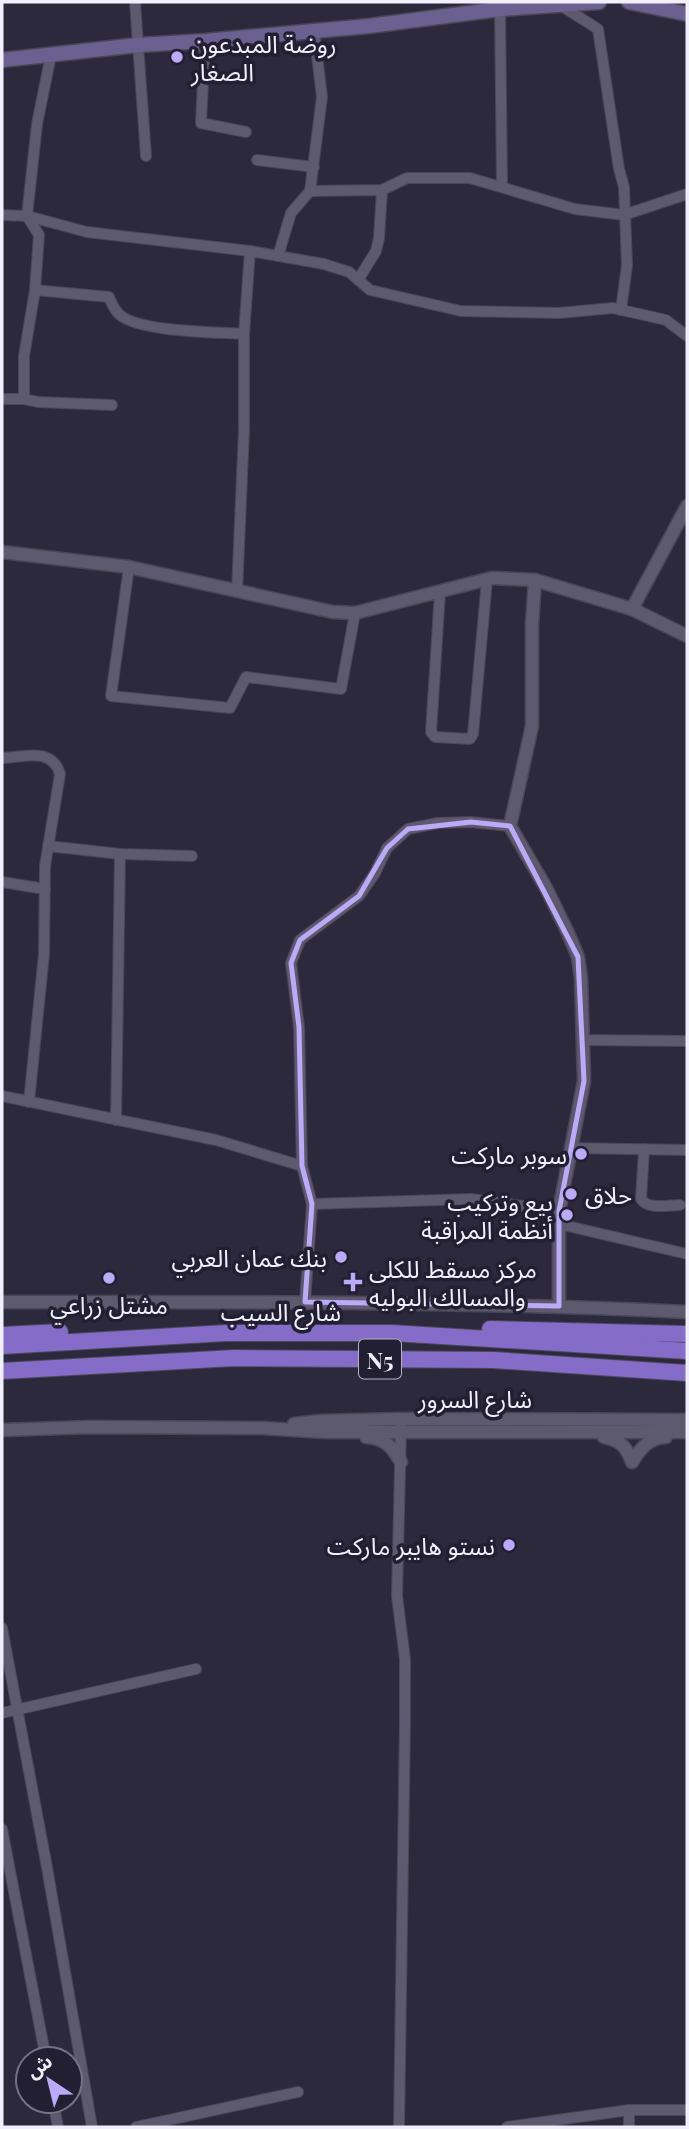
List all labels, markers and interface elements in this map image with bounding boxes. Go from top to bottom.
place label: روضة المبدعون الصغار [190,27,337,87]
marker: روضة المبدعون الصغار [169,49,185,65]
place label: سوبر ماركت [451,1138,567,1170]
marker: سوبر ماركت [573,1146,589,1162]
place label: حلاق [585,1178,632,1210]
place label: بيع وتركيب أنظمة المراقبة [421,1185,553,1245]
marker: حلاق [563,1186,579,1202]
marker: بيع وتركيب أنظمة المراقبة [559,1207,575,1223]
place label: بنك عمان العربي [172,1241,327,1278]
marker: بنك عمان العربي [333,1249,349,1265]
place label: مركز مسقط للكلى والمسالك البوليه [369,1252,537,1312]
marker: مشتل زراعي [101,1270,117,1286]
marker: مركز مسقط للكلى والمسالك البوليه [343,1272,363,1292]
place label: مشتل زراعي [50,1288,168,1325]
street label: شارع السيب [221,1295,341,1330]
road number: N5 [359,1340,401,1378]
street label: شارع السرور [417,1382,532,1417]
place label: نستو هايبر ماركت [327,1529,495,1561]
marker: نستو هايبر ماركت [501,1537,517,1553]
north arrow [14,2045,84,2115]
text: ش [21,2047,57,2083]

